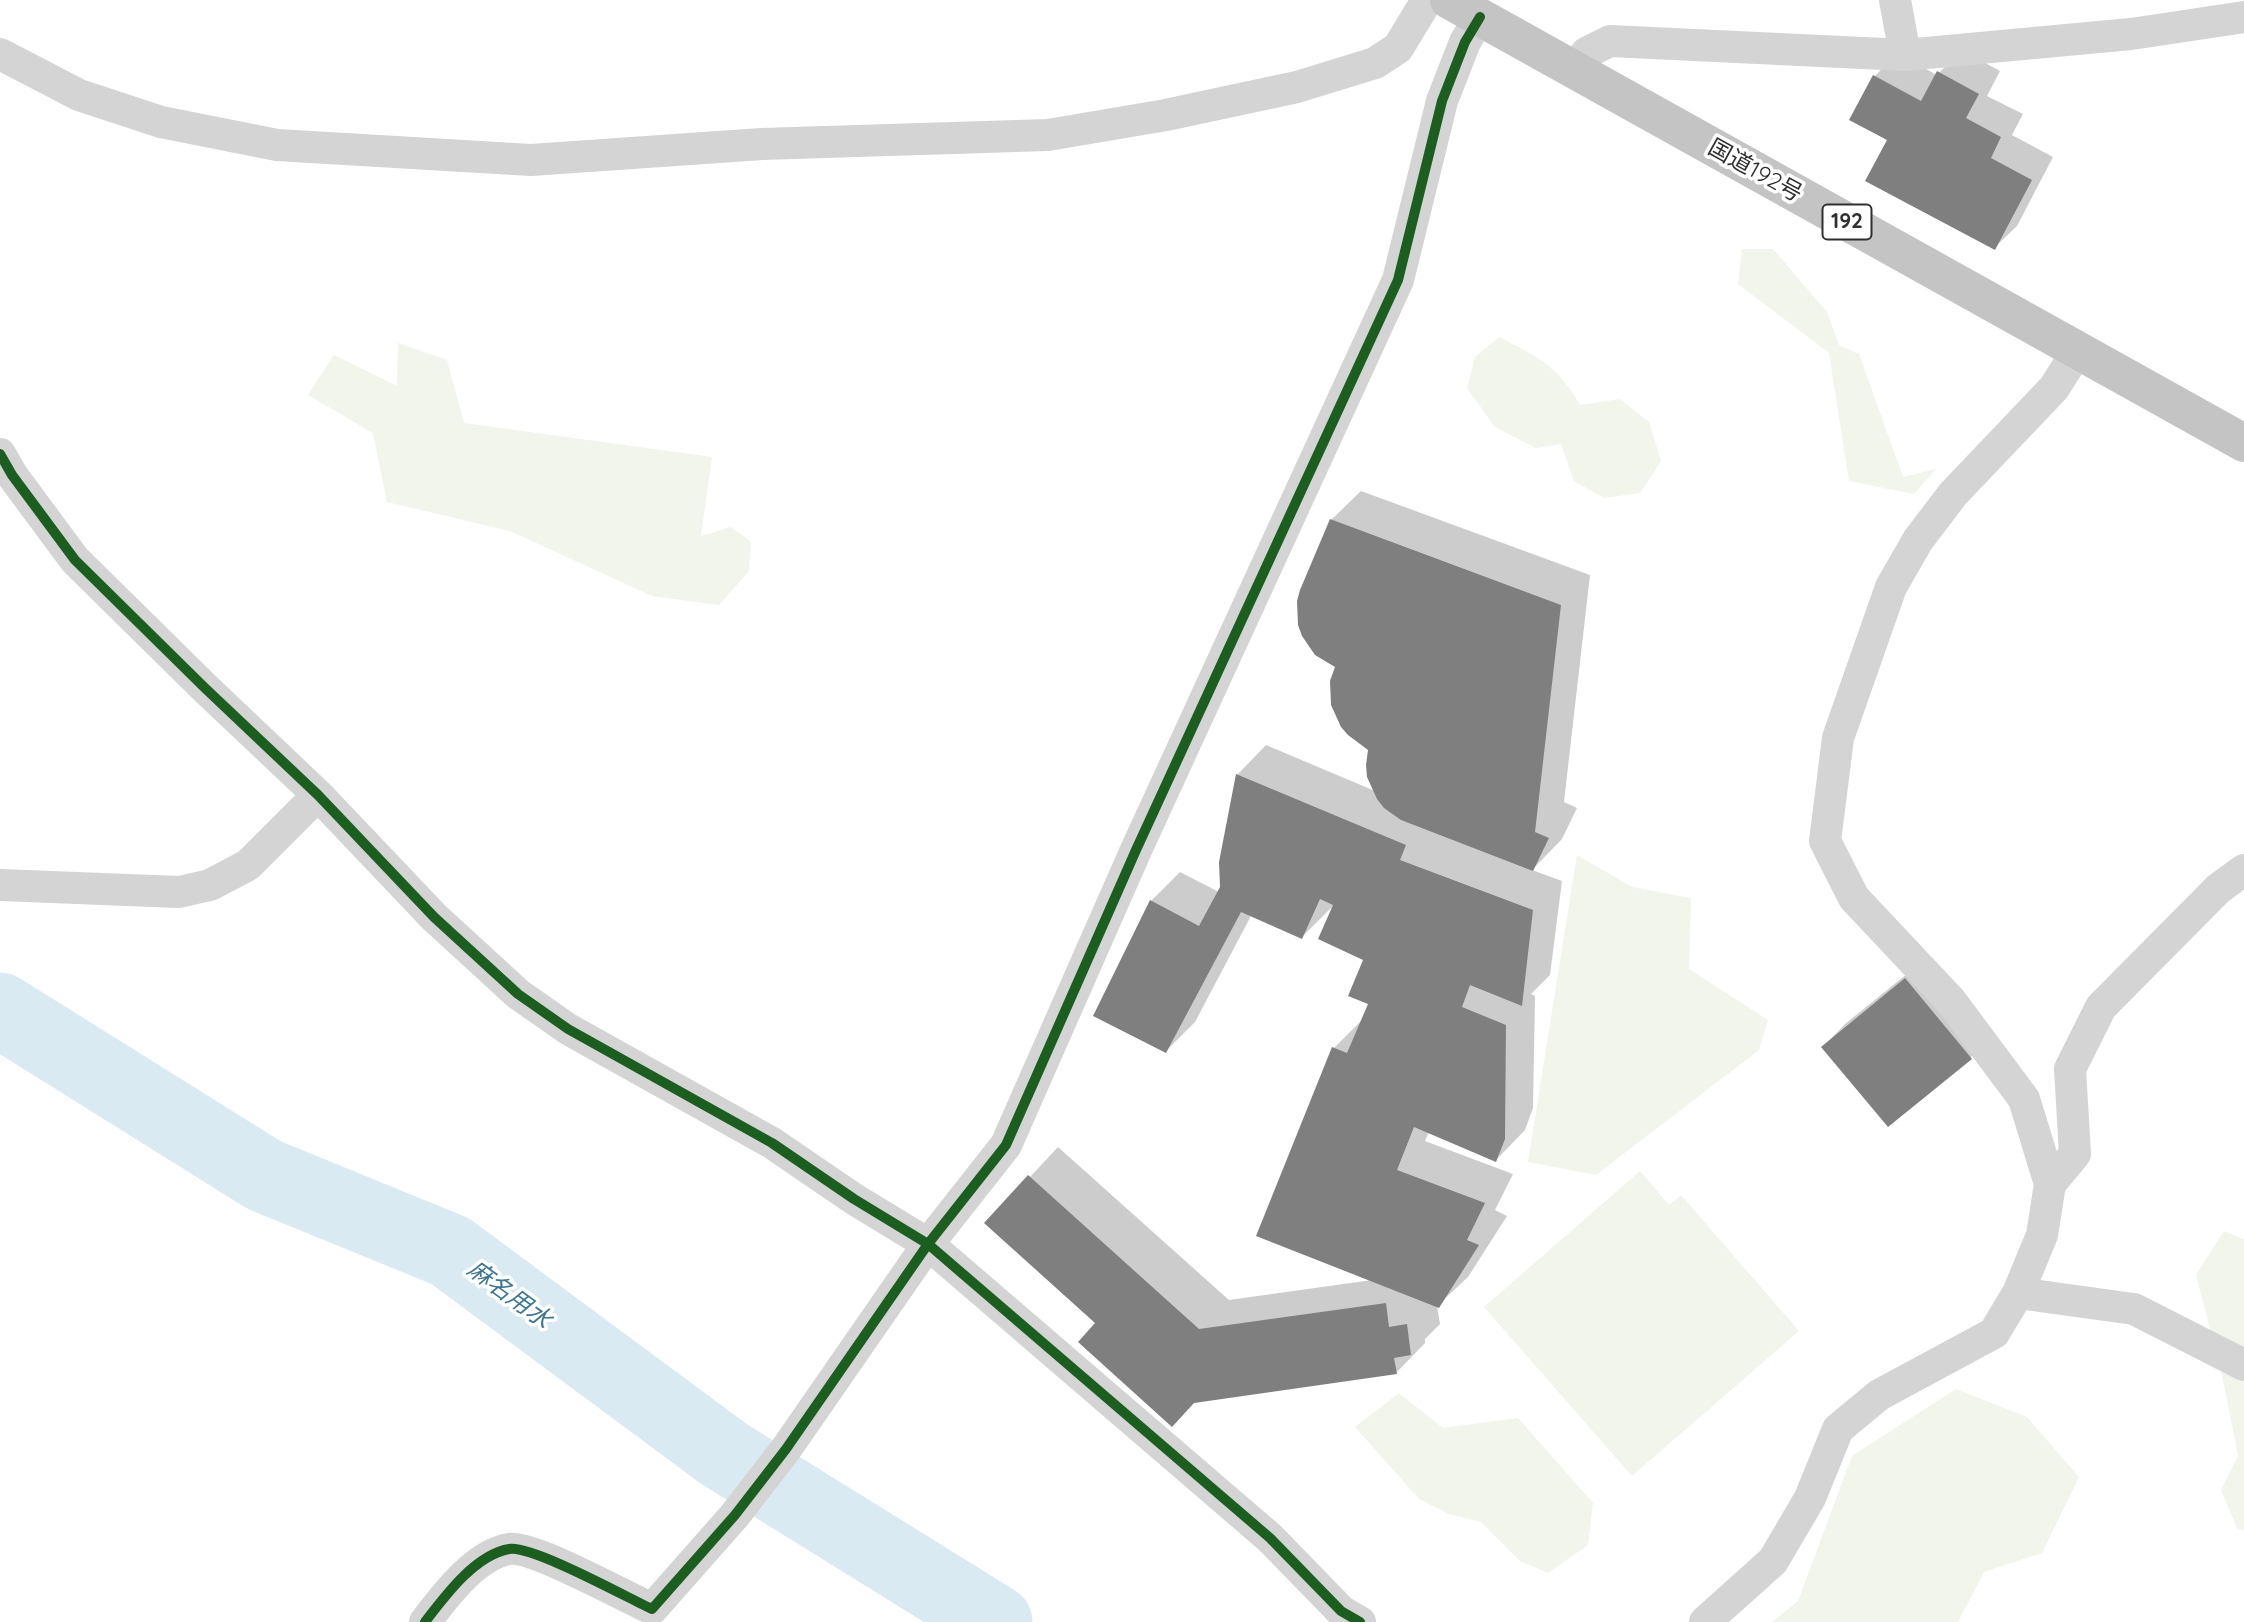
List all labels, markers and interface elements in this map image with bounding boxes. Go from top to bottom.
street label: 国道192号 [1703,134,1807,208]
road number: 192 [1822,204,1871,240]
water label: 麻名用水 [462,1255,556,1335]

